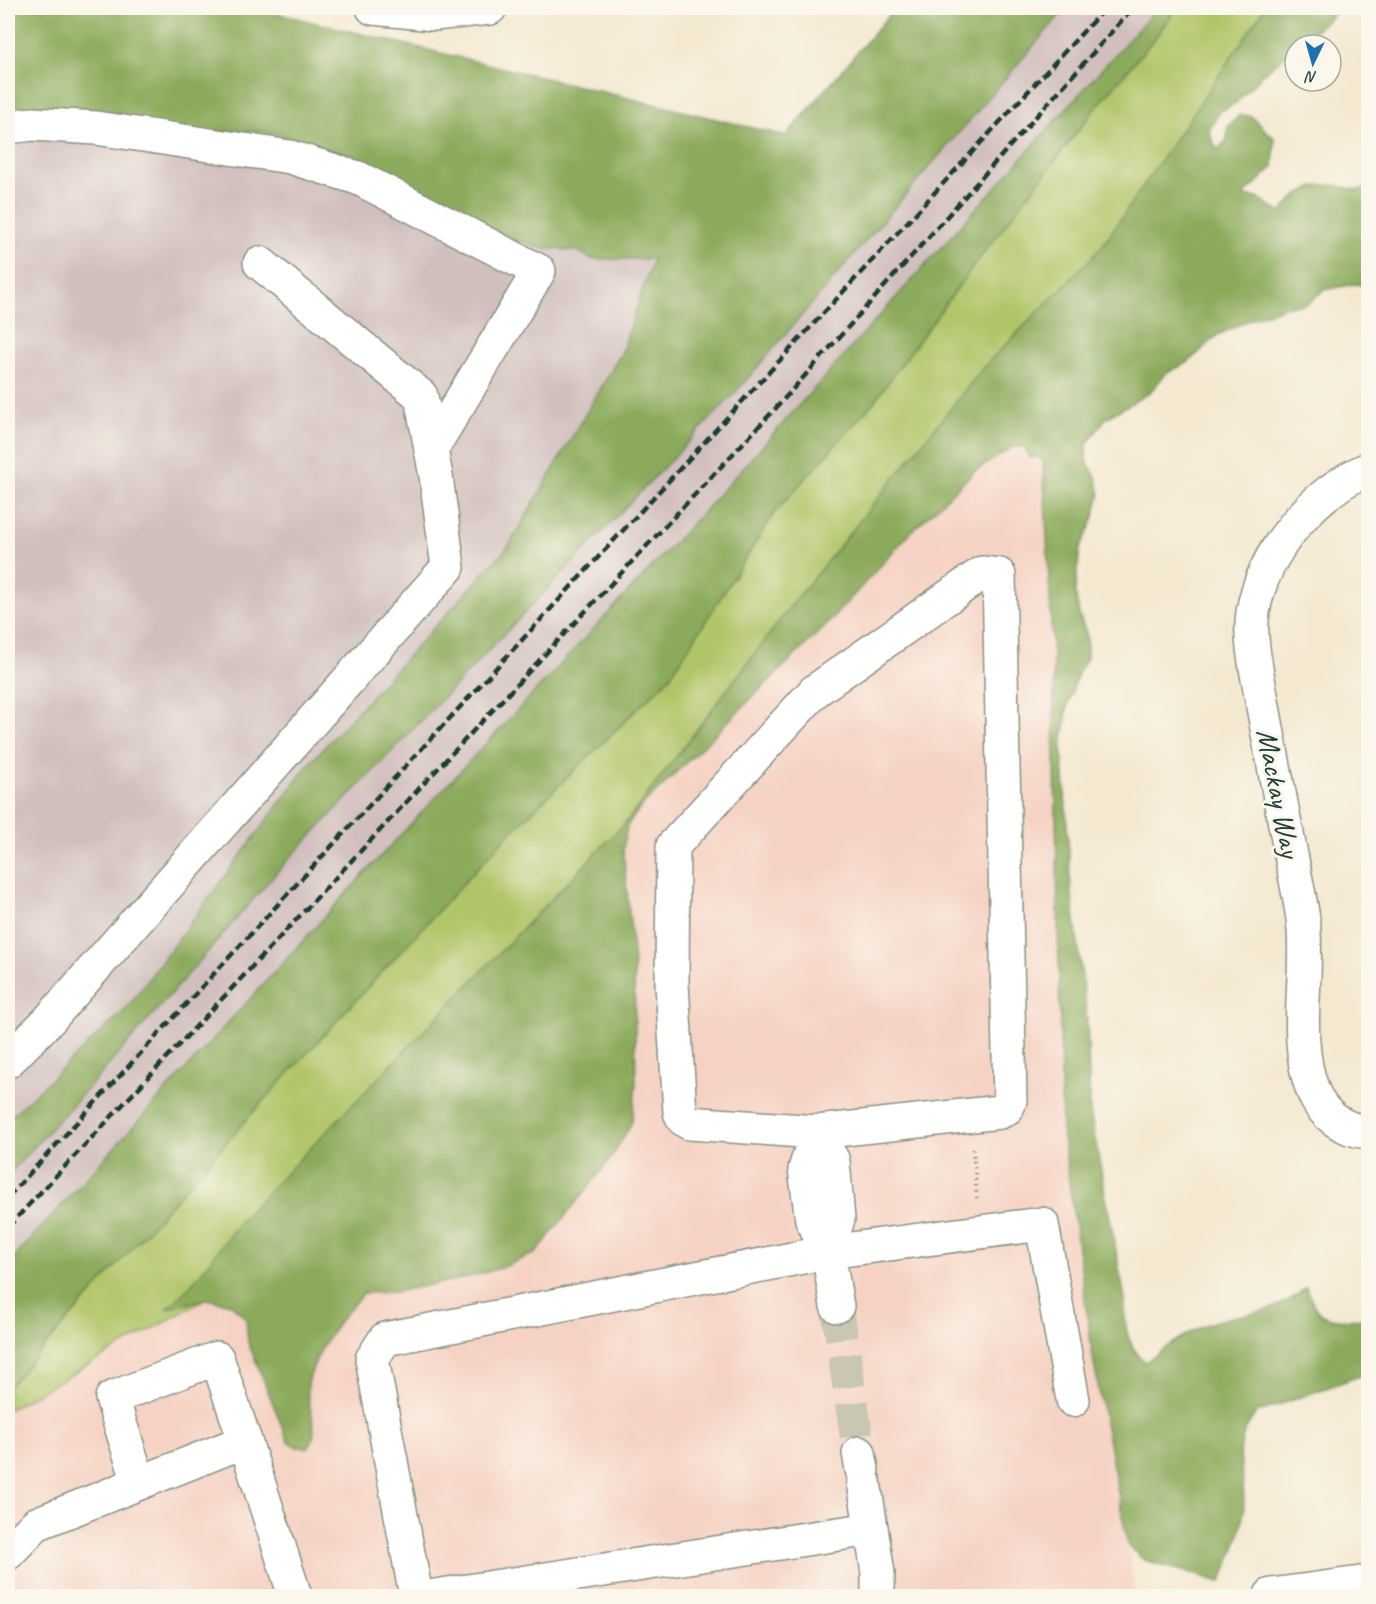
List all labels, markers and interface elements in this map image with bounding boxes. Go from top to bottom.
north arrow [1283,33,1343,93]
text: N [1303,66,1318,87]
street label: Mackay Way [1248,726,1311,863]

